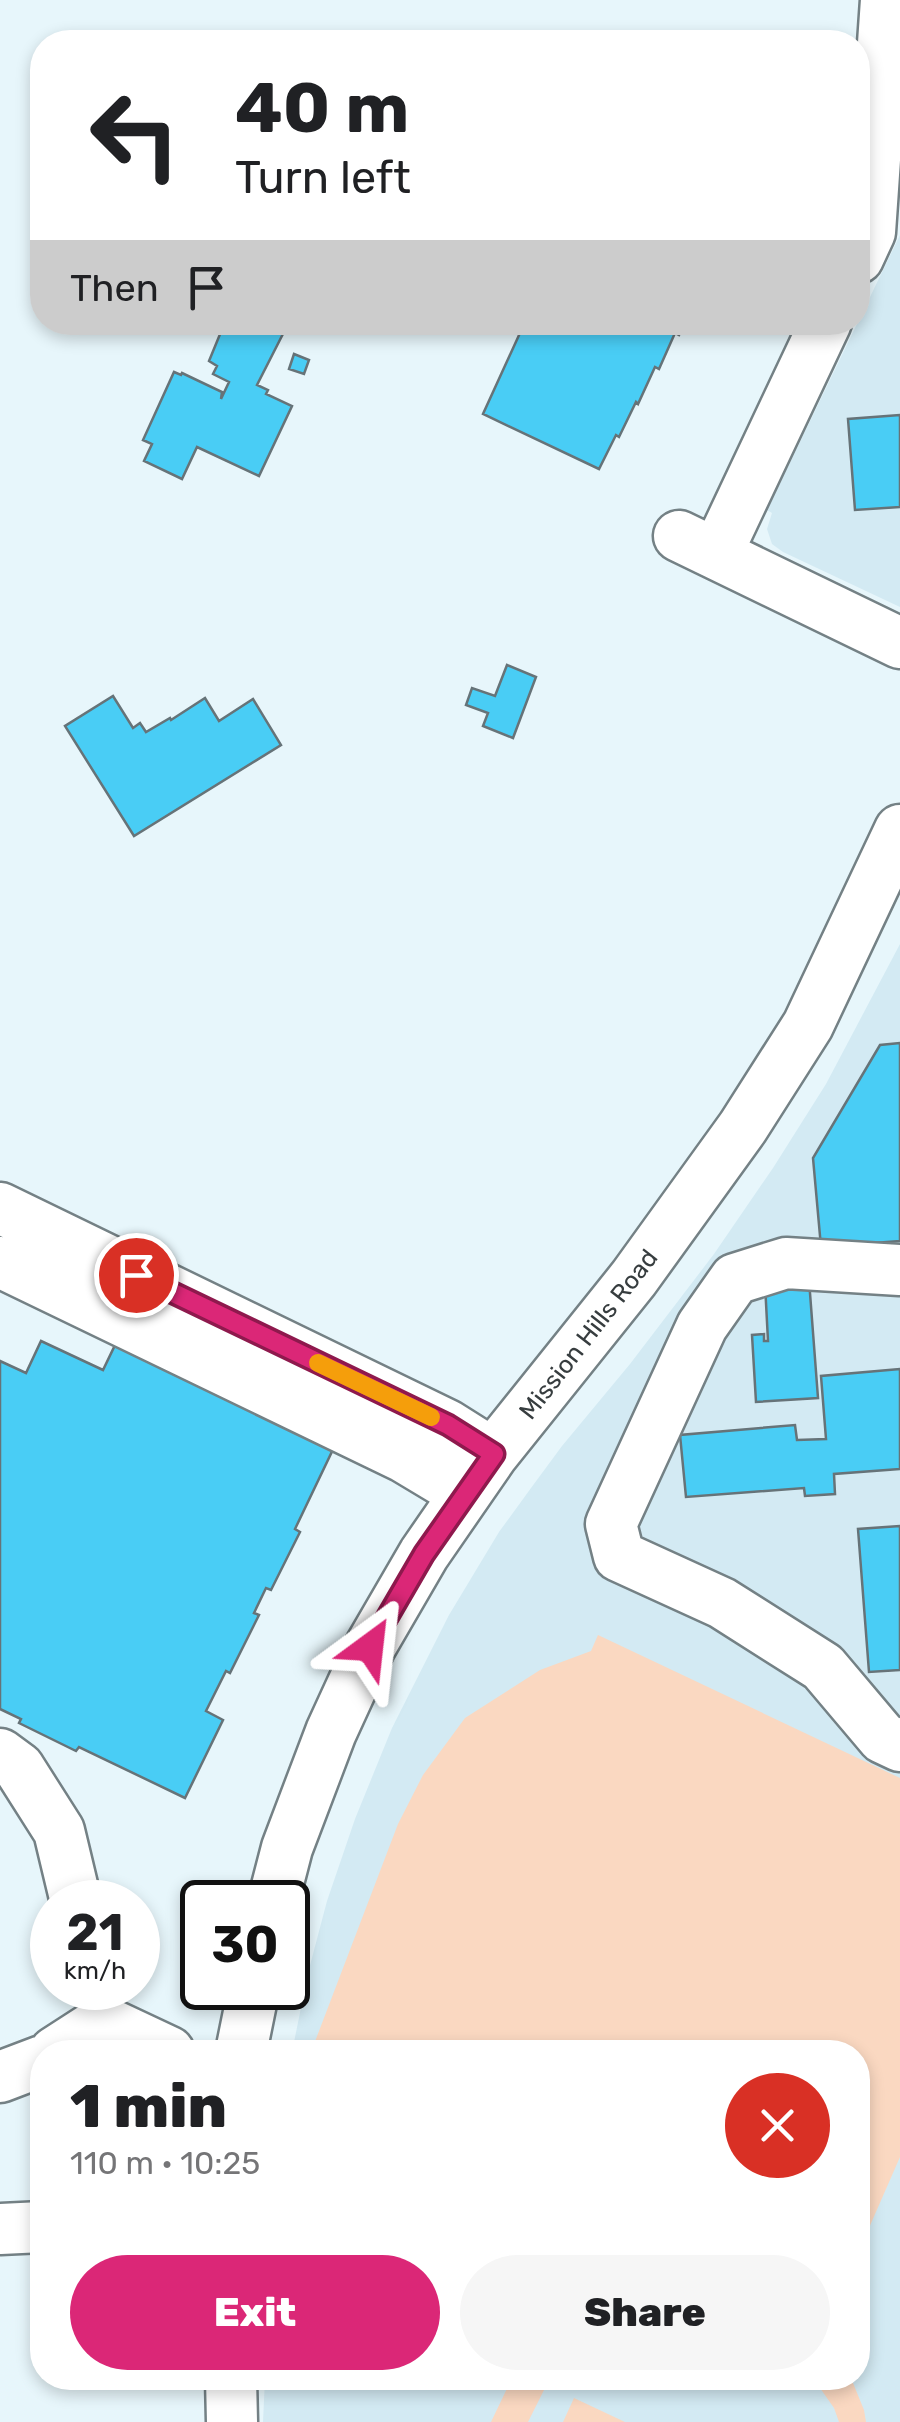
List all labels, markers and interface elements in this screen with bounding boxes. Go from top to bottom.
text: 40 m [235,67,409,150]
icon: left [70,70,200,200]
text: Turn left [235,151,411,204]
icon: arrive [179,260,234,315]
text: Then [70,265,159,311]
pin [94,1233,179,1318]
street label: Mission Hills Road [513,1244,664,1425]
icon: arrive [109,1248,164,1303]
position arrow [318,1595,422,1699]
speed limit sign: 30 [180,1880,310,2010]
text: 21 [66,1903,124,1963]
text: km/h [64,1956,126,1985]
text: 1 min [70,2071,227,2142]
button: close [725,2073,830,2178]
text: 110 m · 10:25 [70,2144,260,2182]
button: Exit [70,2255,440,2370]
button: Share [460,2255,830,2370]

